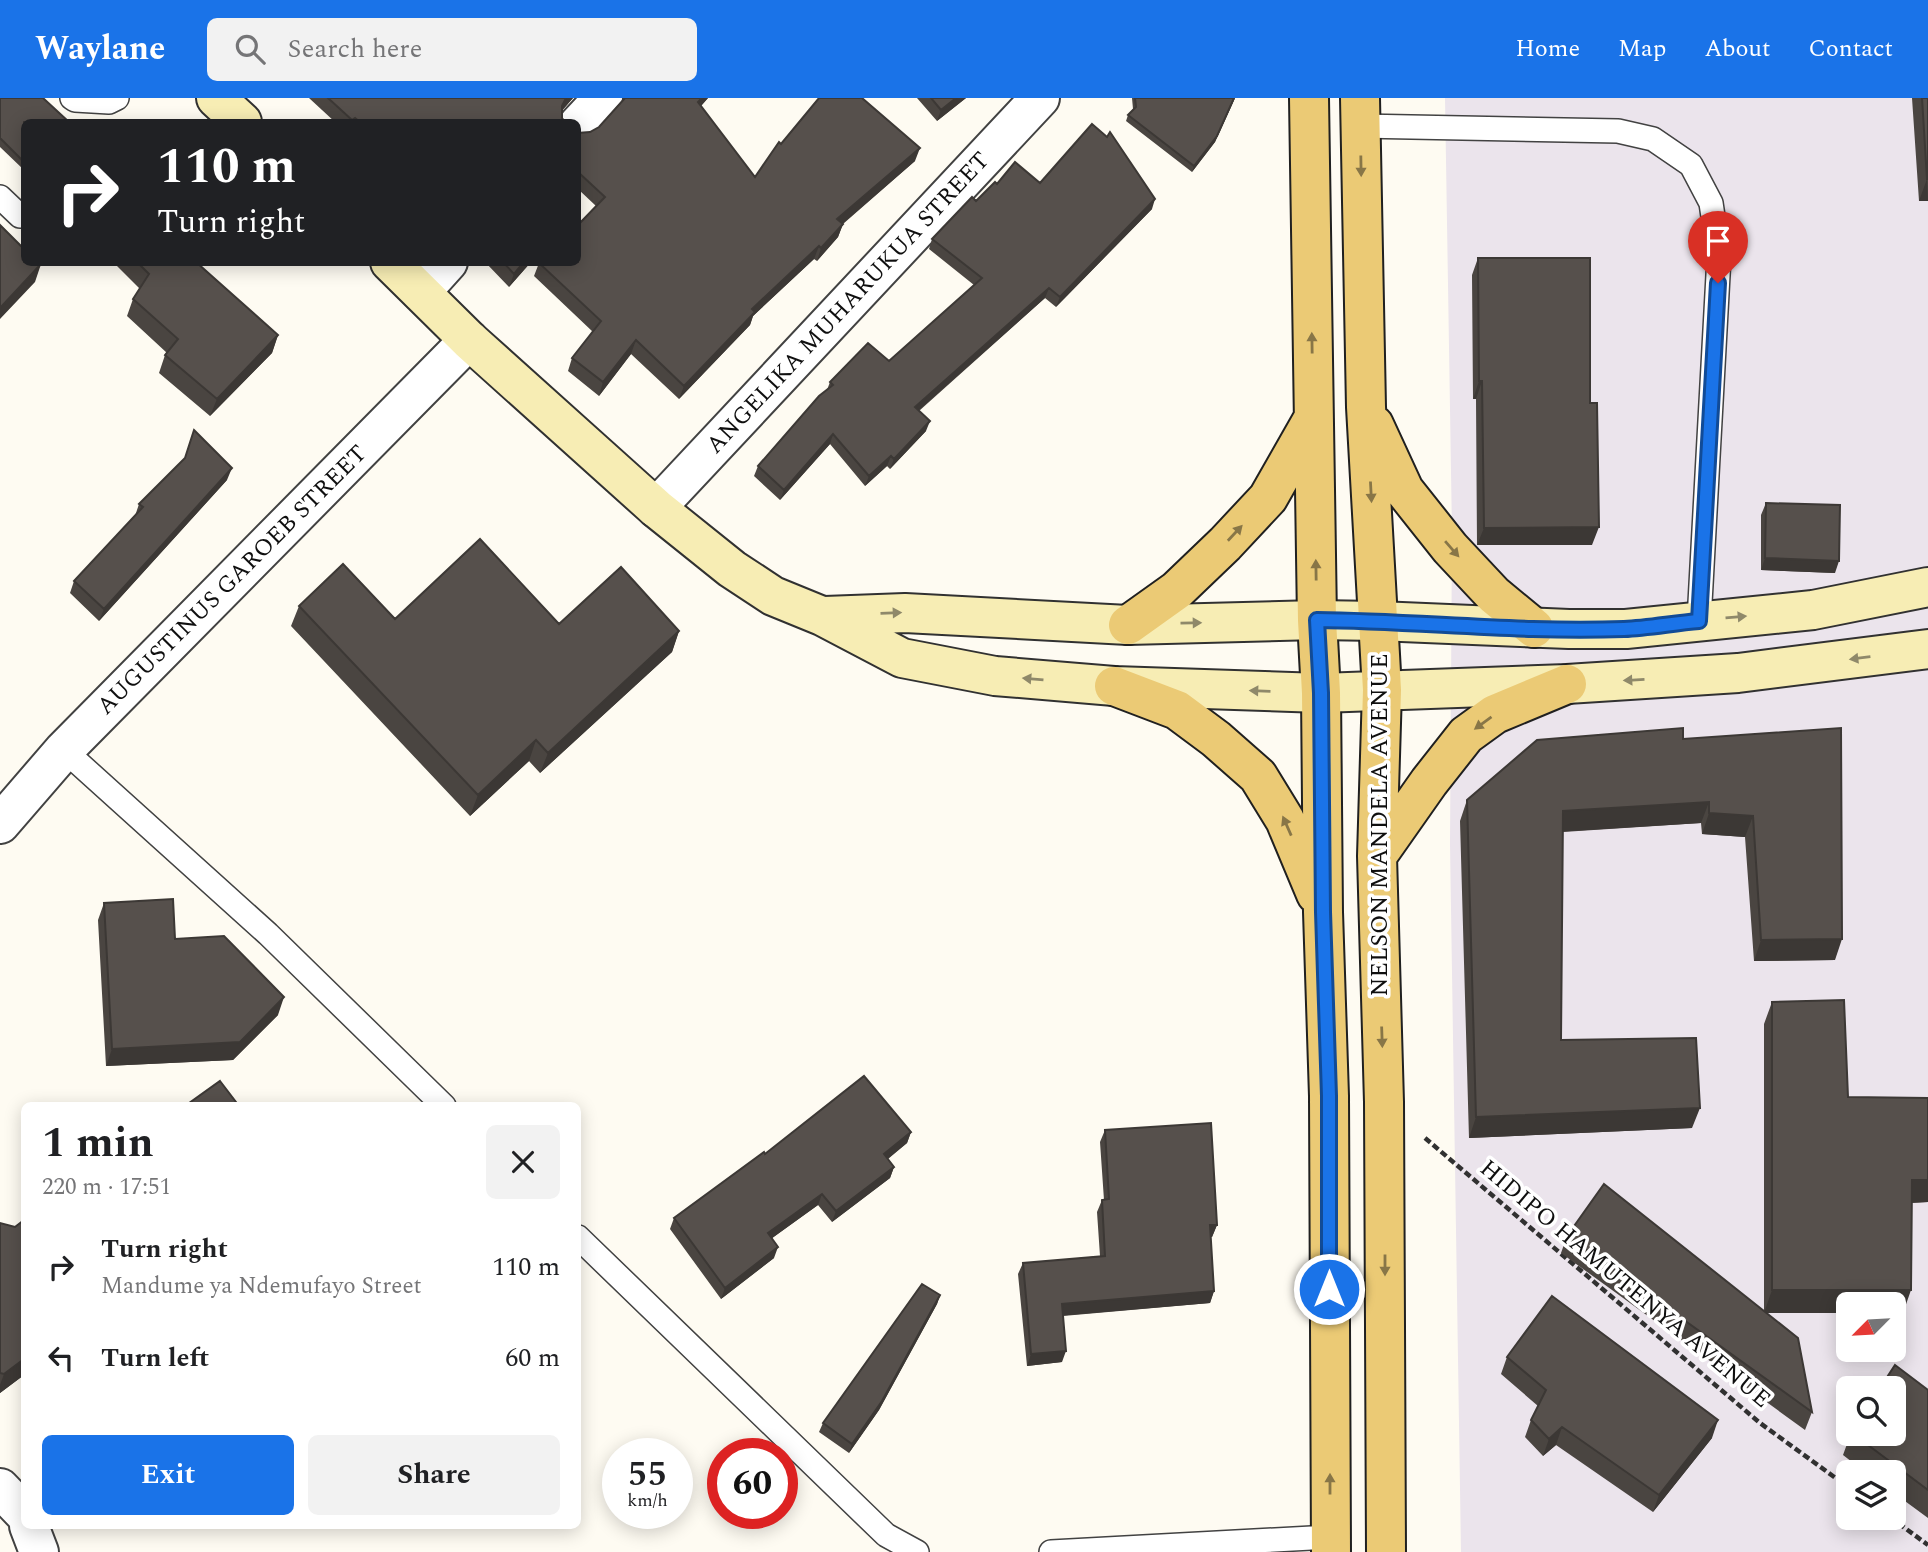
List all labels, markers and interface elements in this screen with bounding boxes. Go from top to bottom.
search box [207,18,697,81]
text: Waylane [35,24,165,74]
text: Search here [287,29,422,69]
icon: search [231,30,269,68]
text: Home [1515,31,1580,67]
text: Map [1618,31,1666,67]
text: About [1704,31,1770,67]
text: Contact [1808,31,1893,67]
text: 110 m [157,130,296,205]
street label: ANGELIKA MUHARUKUA STREET [698,144,998,462]
icon: right [42,147,133,238]
one-way arrow [1355,155,1367,177]
text: Turn right [157,198,305,247]
pin [1688,211,1748,283]
icon: arrive [1699,222,1737,260]
one-way arrow [1306,332,1318,354]
street label: AUGUSTINUS GAROEB STREET [89,437,375,723]
one-way arrow [1365,481,1376,503]
one-way arrow [1227,525,1243,542]
one-way arrow [1444,540,1459,557]
one-way arrow [1310,559,1321,581]
one-way arrow [880,608,902,619]
one-way arrow [1726,611,1748,622]
one-way arrow [1180,618,1202,629]
one-way arrow [1849,652,1871,663]
street label: NELSON MANDELA AVENUE [1362,653,1398,997]
one-way arrow [1022,673,1044,684]
one-way arrow [1623,674,1645,685]
one-way arrow [1249,686,1271,697]
one-way arrow [1474,716,1492,730]
one-way arrow [1281,816,1292,837]
one-way arrow [1376,1026,1388,1048]
text: 1 min [42,1112,154,1175]
button: close [486,1125,560,1199]
street label: HIDIPO HAMUTENYA AVENUE [1471,1151,1779,1417]
text: 220 m · 17:51 [42,1170,171,1205]
text: Turn right [101,1229,228,1269]
text: 110 m [492,1247,560,1287]
icon: right [42,1248,80,1286]
position arrow [1292,1252,1366,1326]
one-way arrow [1379,1254,1391,1276]
text: Mandume ya Ndemufayo Street [101,1269,422,1304]
north arrow [1836,1292,1906,1362]
map controls [1836,1292,1906,1530]
text: Turn left [101,1338,209,1378]
text: 60 m [505,1338,560,1378]
icon: left [42,1339,80,1377]
button: search [1836,1376,1906,1446]
button: Exit [42,1435,294,1515]
button: Share [308,1435,560,1515]
speed limit sign: 60 [707,1438,798,1529]
text: 55 [628,1448,667,1501]
button: layers [1836,1460,1906,1530]
one-way arrow [1324,1473,1336,1495]
text: km/h [627,1487,668,1514]

